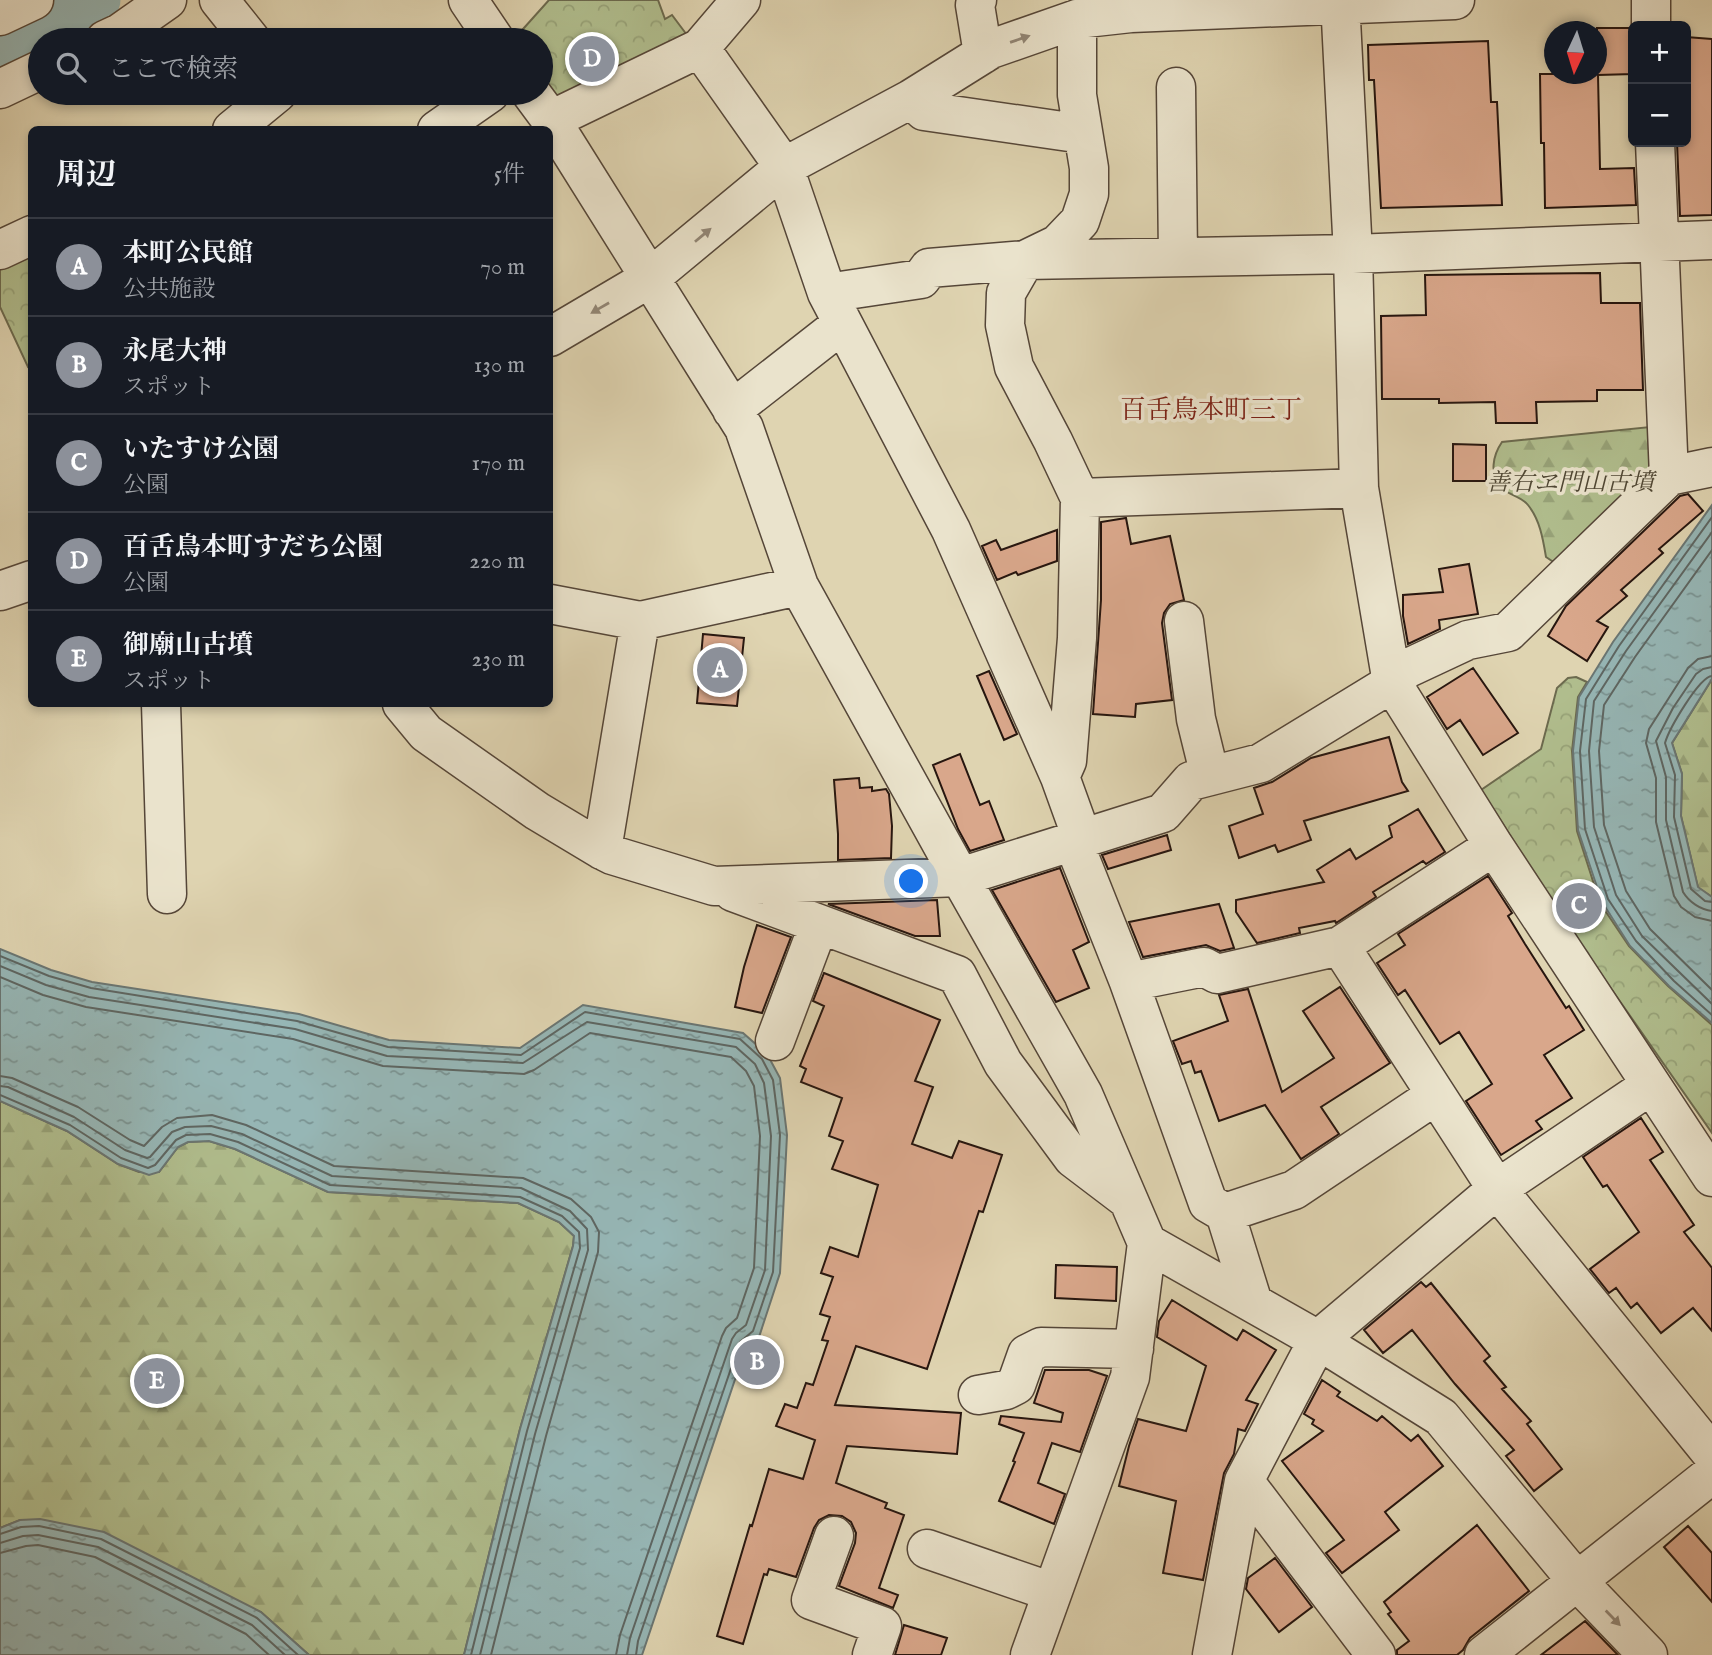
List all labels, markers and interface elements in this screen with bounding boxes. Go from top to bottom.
north arrow [1544,21,1607,84]
map controls [1628,21,1691,147]
button: + [1628,21,1691,84]
search box [28,28,553,105]
pin: D [569,33,615,85]
one-way arrow [1009,33,1030,44]
icon: search [52,48,90,86]
text: ここで検索 [108,53,238,86]
button: − [1628,84,1691,147]
text: 周辺 [56,157,116,195]
text: 5件 [494,160,525,189]
one-way arrow [693,227,711,242]
text: 本町公民館 [123,237,253,270]
text: A [71,253,87,282]
text: 70 m [480,253,525,282]
text: 公共施設 [123,275,215,304]
one-way arrow [590,301,609,314]
text: 永尾大神 [123,335,227,368]
text: B [71,351,87,380]
text: 130 m [474,351,525,380]
text: スポット [123,373,215,402]
district label: 百舌鳥本町三丁 [1120,394,1302,427]
text: いたすけ公園 [123,433,279,466]
text: C [71,449,87,478]
text: 170 m [472,449,525,478]
park label: 善右ヱ門山古墳 [1486,468,1657,499]
text: 公園 [123,471,169,500]
text: 百舌鳥本町すだち公園 [123,531,383,564]
text: D [70,547,88,576]
text: 220 m [469,547,525,576]
text: 公園 [123,569,169,598]
text: 御廟山古墳 [123,629,253,662]
pin: A [697,644,743,696]
text: E [71,645,87,674]
text: 230 m [472,645,525,674]
text: スポット [123,667,215,696]
your location [894,864,928,898]
pin: C [1556,880,1602,932]
pin: B [734,1336,780,1388]
pin: E [134,1355,180,1407]
one-way arrow [1604,1609,1620,1626]

